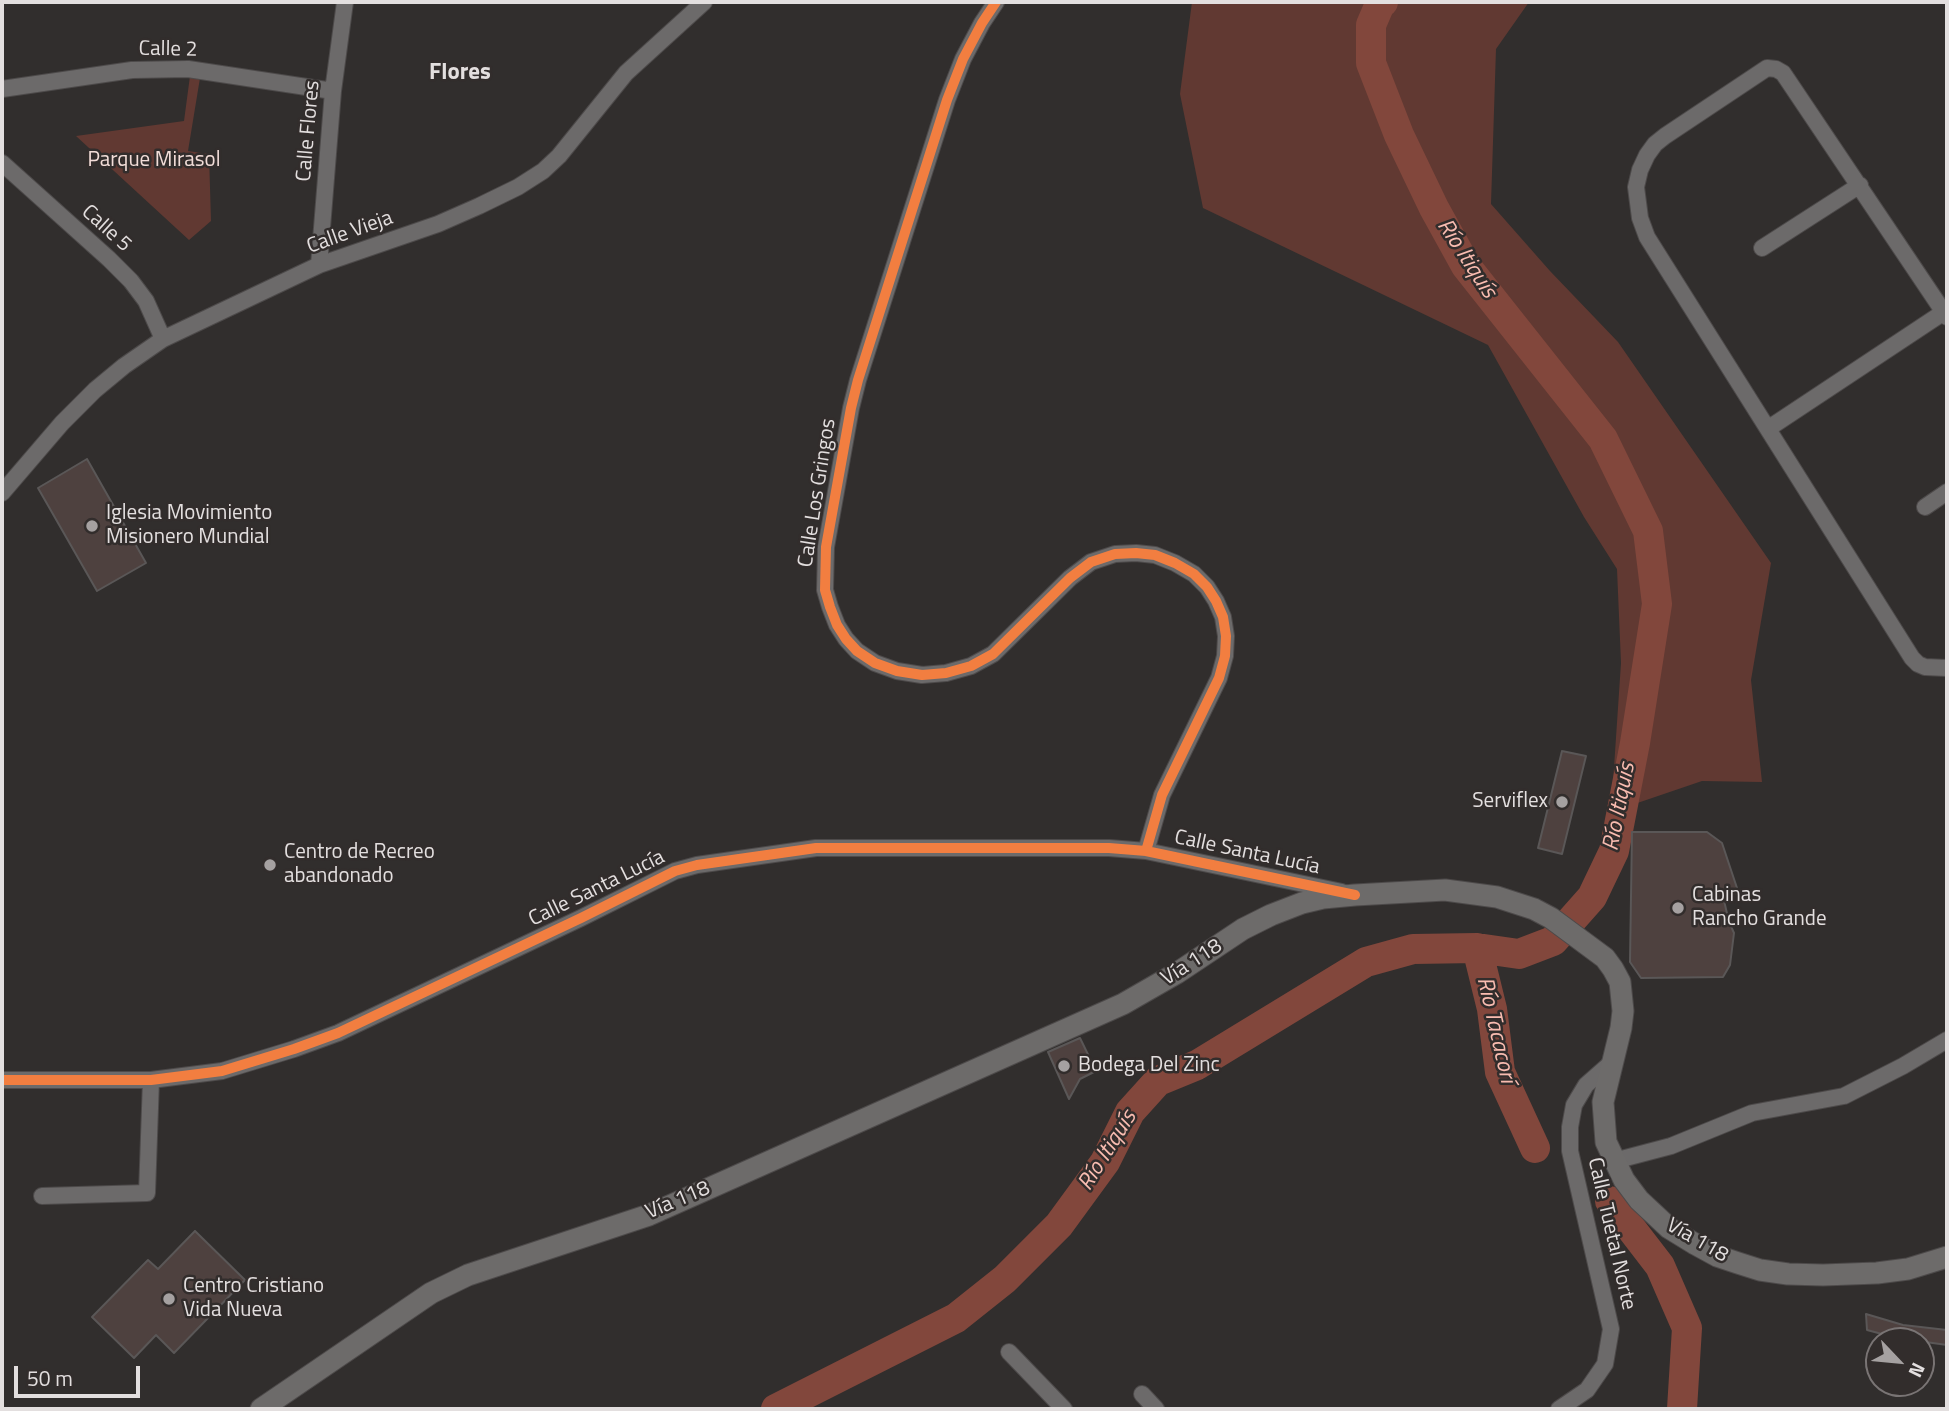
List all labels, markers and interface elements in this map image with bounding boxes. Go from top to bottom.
street label: Calle 2 [138,37,198,63]
district label: Flores [429,59,491,87]
street label: Calle Flores [292,79,326,183]
park label: Parque Mirasol [87,148,221,174]
street label: Calle 5 [76,200,136,258]
street label: Calle Vieja [304,206,396,260]
water label: Río Itiquís [1430,214,1502,304]
street label: Calle Los Gringos [794,417,842,569]
place label: Iglesia Movimiento Misionero Mundial [106,501,272,551]
marker: Iglesia Movimiento Misionero Mundial [84,518,100,534]
water label: Río Itiquís [1598,761,1642,853]
place label: Serviflex [1472,789,1548,815]
marker: Serviflex [1554,794,1570,810]
street label: Calle Santa Lucía [1172,825,1322,881]
place label: Centro de Recreo abandonado [284,840,435,890]
street label: Calle Santa Lucía [525,845,669,933]
marker: Centro de Recreo abandonado [262,857,278,873]
place label: Cabinas Rancho Grande [1692,883,1827,933]
marker: Cabinas Rancho Grande [1670,900,1686,916]
street label: Vía 118 [1157,934,1227,992]
water label: Río Tacacorí [1469,974,1521,1086]
place label: Bodega Del Zinc [1078,1053,1220,1079]
marker: Bodega Del Zinc [1056,1058,1072,1074]
water label: Río Itiquís [1073,1106,1143,1196]
street label: Calle Tuetal Norte [1581,1155,1641,1313]
street label: Vía 118 [642,1176,714,1226]
street label: Vía 118 [1662,1213,1732,1269]
place label: Centro Cristiano Vida Nueva [183,1274,324,1324]
marker: Centro Cristiano Vida Nueva [161,1291,177,1307]
north arrow [1865,1327,1935,1397]
scale bar [18,1352,144,1396]
text: N [1902,1358,1933,1383]
text: 50 m [27,1362,73,1394]

